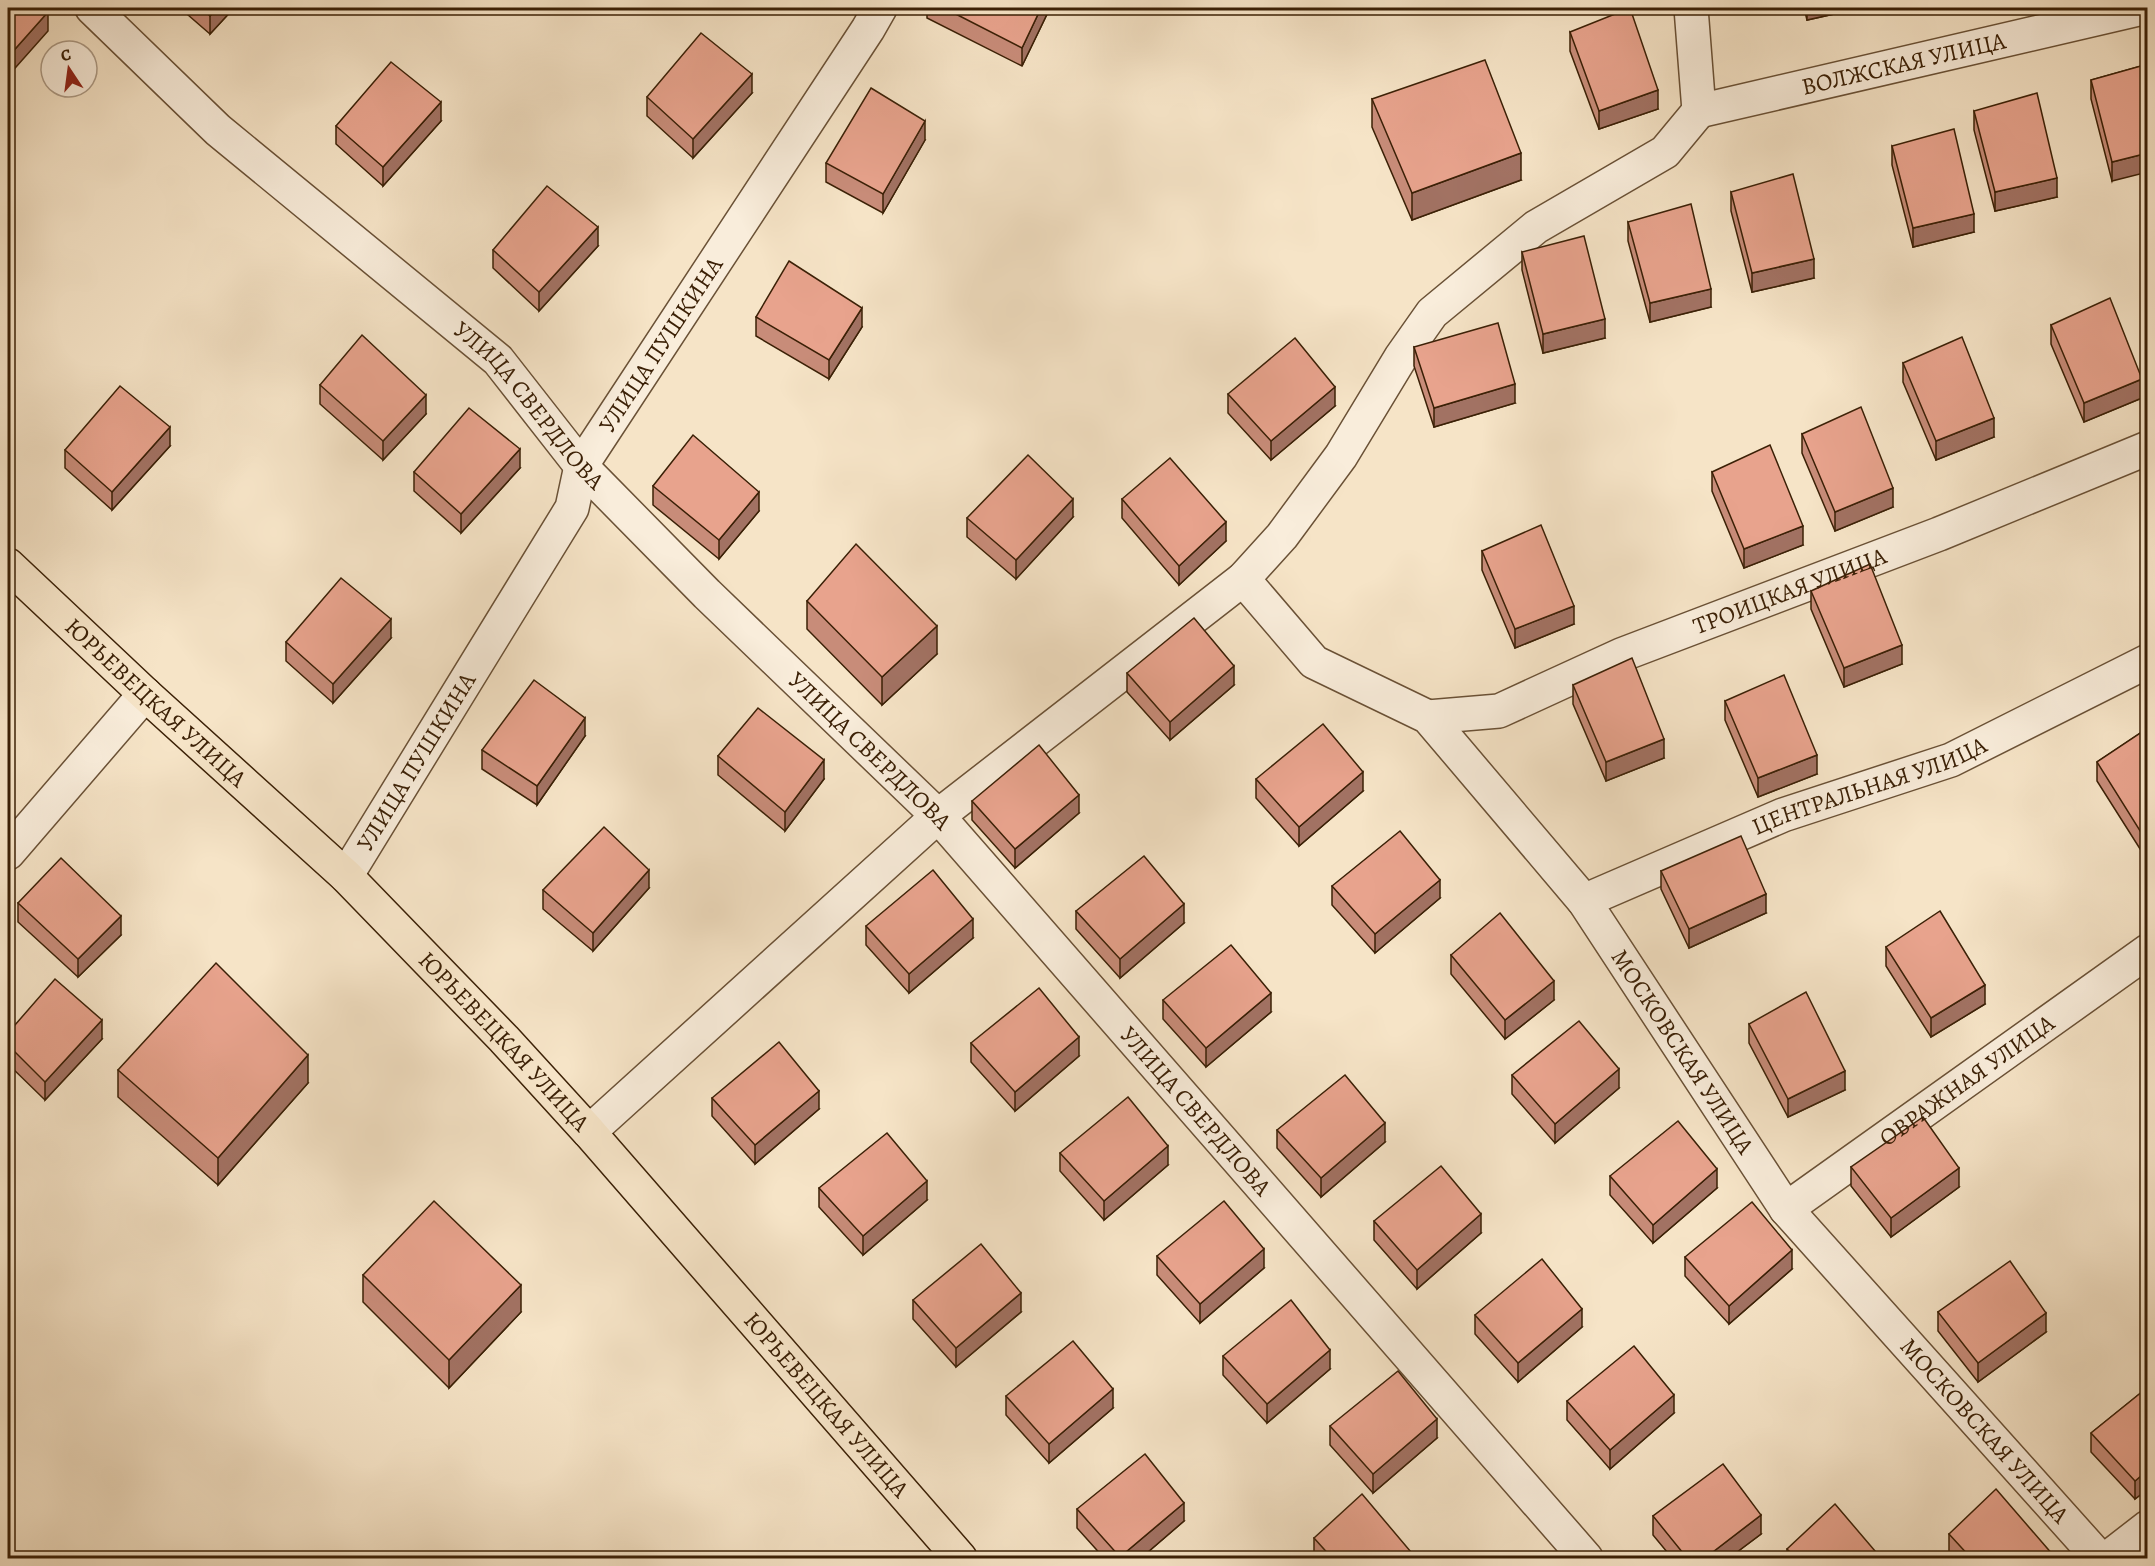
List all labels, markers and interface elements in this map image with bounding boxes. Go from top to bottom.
street label: ВОЛЖСКАЯ УЛИЦА [1798,24,2010,103]
north arrow [39,39,99,99]
text: С [59,44,73,67]
street label: УЛИЦА ПУШКИНА [591,250,731,439]
street label: УЛИЦА СВЕРДЛОВА [447,314,612,497]
street label: ТРОИЦКАЯ УЛИЦА [1689,539,1892,642]
street label: ЮРЬЕВЕЦКАЯ УЛИЦА [58,611,254,795]
street label: УЛИЦА СВЕРДЛОВА [781,665,959,837]
street label: УЛИЦА ПУШКИНА [349,666,484,857]
street label: ЦЕНТРАЛЬНАЯ УЛИЦА [1747,728,1993,843]
street label: МОСКОВСКАЯ УЛИЦА [1604,943,1762,1161]
street label: ЮРЬЕВЕЦКАЯ УЛИЦА [411,944,597,1139]
street label: ОВРАЖНАЯ УЛИЦА [1873,1006,2062,1154]
street label: УЛИЦА СВЕРДЛОВА [1113,1019,1279,1203]
street label: ЮРЬЕВЕЦКАЯ УЛИЦА [737,1305,917,1505]
street label: МОСКОВСКАЯ УЛИЦА [1893,1331,2077,1531]

